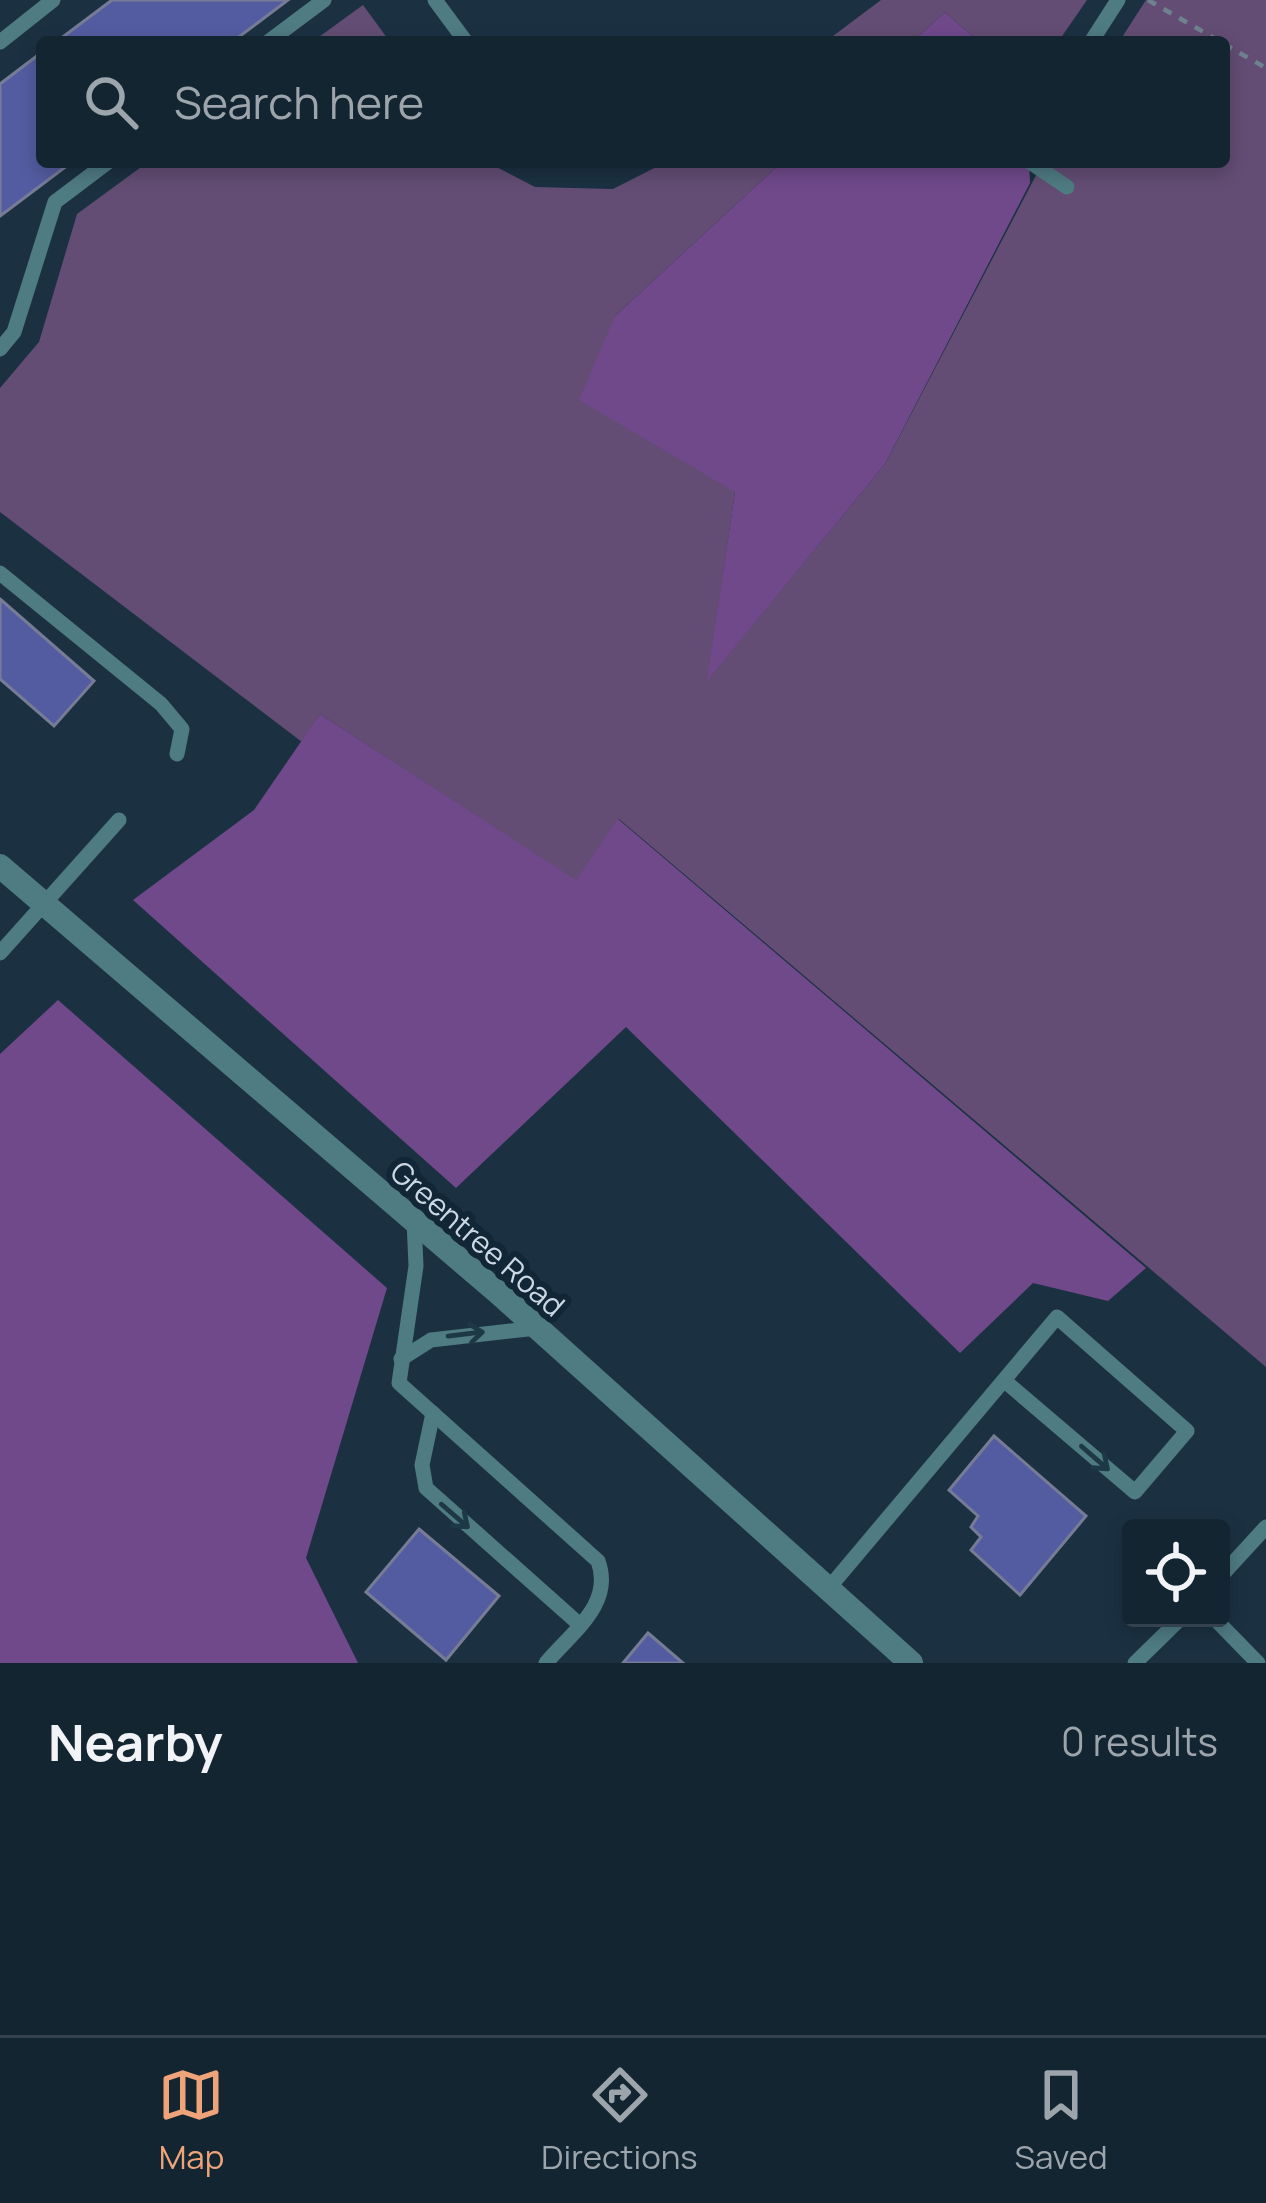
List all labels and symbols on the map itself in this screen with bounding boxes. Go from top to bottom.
street label: Greentree Road [382,1151,574,1325]
one-way arrow [446,1322,485,1344]
one-way arrow [1079,1444,1110,1472]
one-way arrow [439,1501,470,1529]

